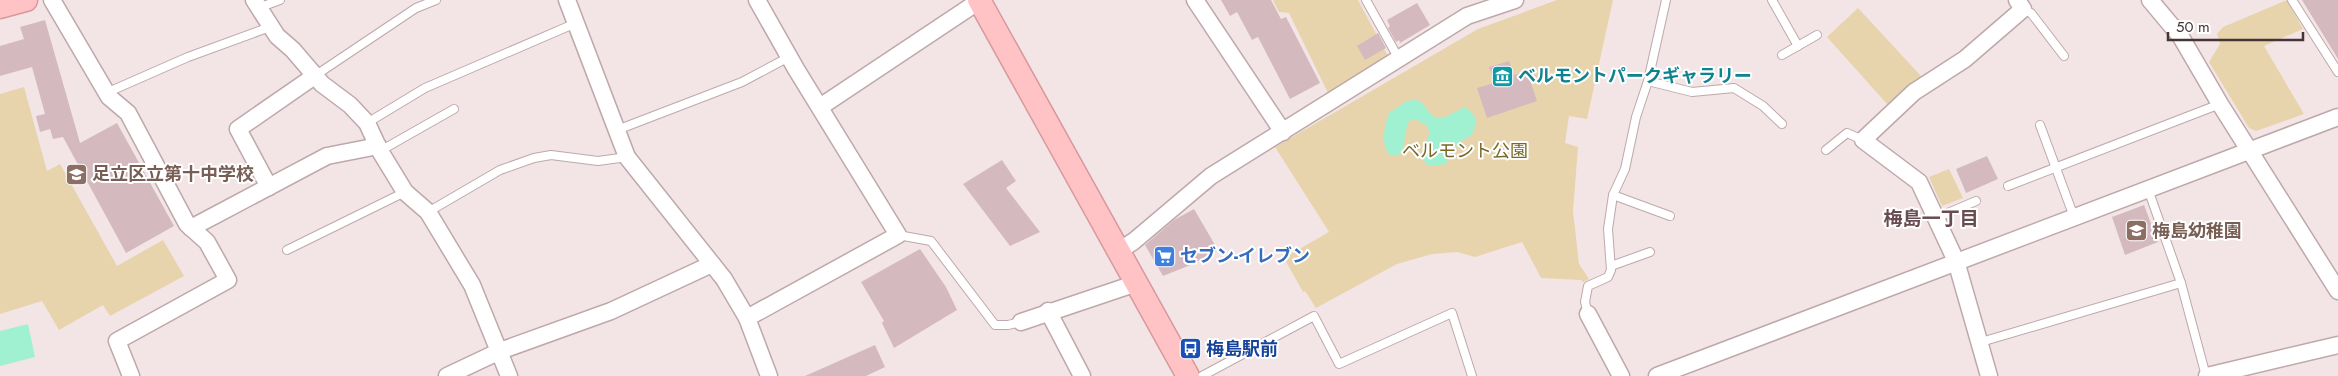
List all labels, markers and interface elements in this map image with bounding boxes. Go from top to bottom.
scale bar [2168,10,2303,42]
text: 50 m [2176,16,2210,38]
place label: ベルモントパークギャラリー [1518,63,1752,89]
museum icon: ベルモントパークギャラリー [1490,64,1514,88]
park label: ベルモント公園 [1402,138,1528,164]
place label: 足立区立第十中学校 [92,161,254,187]
school or university icon: 足立区立第十中学校 [64,162,88,186]
district label: 梅島一丁目 [1883,205,1979,232]
place label: 梅島幼稚園 [2152,218,2242,244]
school or university icon: 梅島幼稚園 [2124,219,2148,243]
place label: セブン-イレブン [1180,243,1310,269]
supermarket icon: セブン-イレブン [1152,244,1176,268]
place label: 梅島駅前 [1206,336,1278,362]
bus stop icon: 梅島駅前 [1178,337,1202,361]

